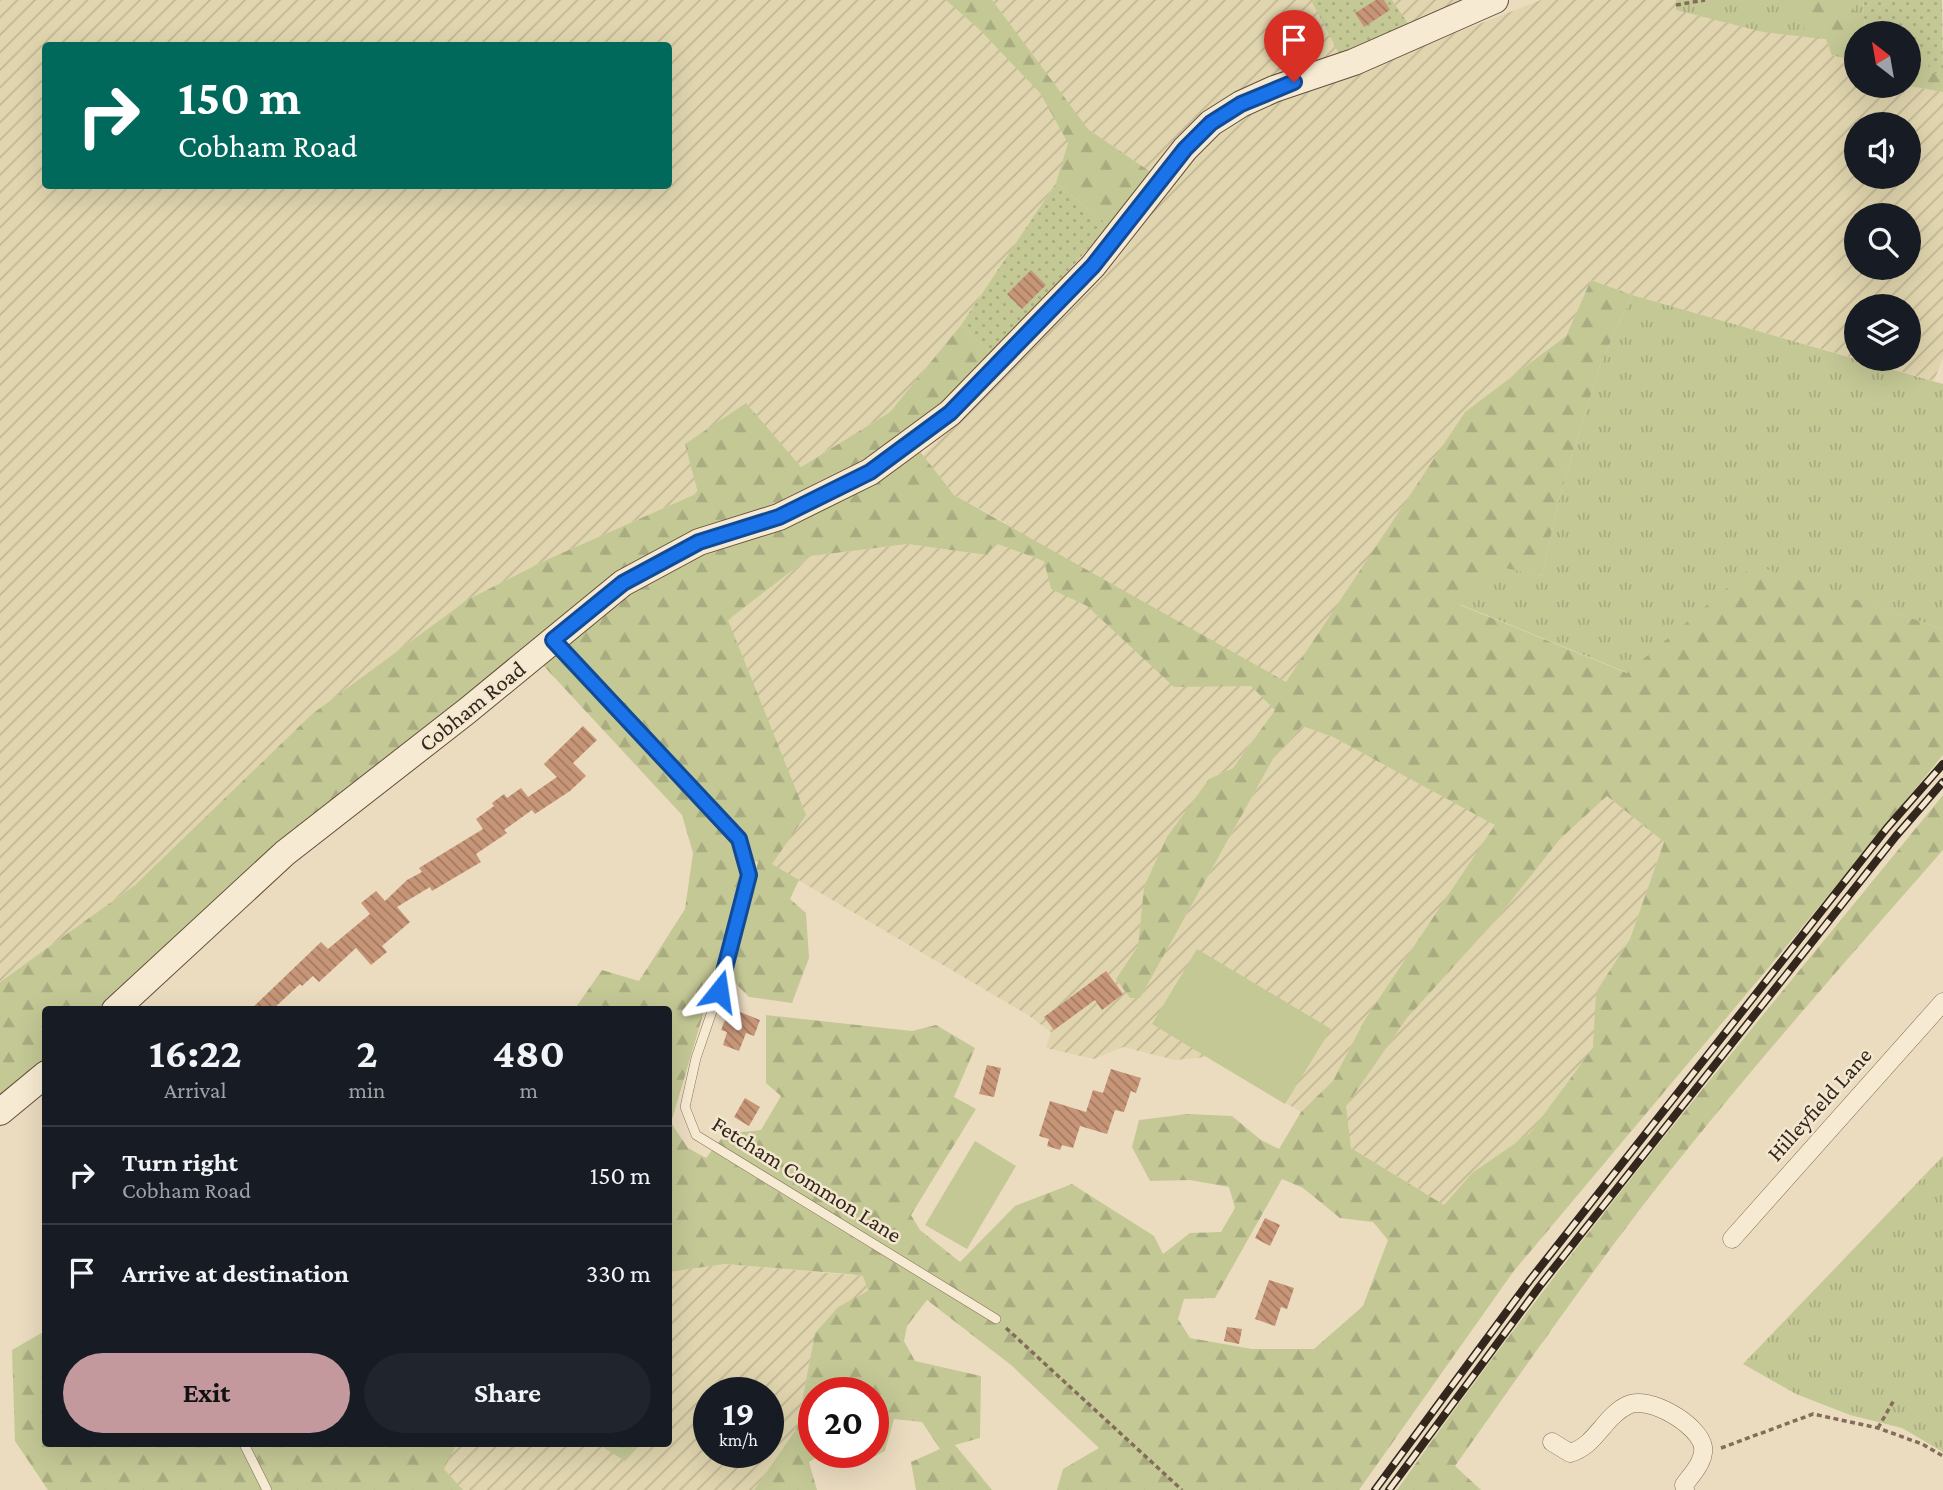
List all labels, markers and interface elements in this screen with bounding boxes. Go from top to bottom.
pin [1264,10,1324,82]
icon: arrive [1275,21,1313,59]
north arrow [1844,21,1922,98]
map controls [1844,21,1921,371]
icon: right [63,70,154,161]
text: 150 m [178,70,301,125]
button: sound [1844,112,1921,189]
text: Cobham Road [178,128,358,164]
button: search [1844,203,1921,280]
button: layers [1844,294,1921,371]
street label: Cobham Road [414,655,530,757]
position arrow [682,954,756,1028]
text: 16:22 [149,1029,242,1076]
text: 2 [356,1029,378,1076]
text: 480 [492,1029,565,1076]
street label: Hilleyfield Lane [1761,1042,1877,1166]
text: Arrival [164,1077,227,1103]
text: min [349,1077,385,1103]
text: m [519,1077,538,1103]
street label: Fetcham Common Lane [708,1110,906,1248]
text: Turn right [122,1148,238,1177]
icon: right [63,1156,101,1194]
text: 150 m [590,1161,651,1190]
text: Cobham Road [122,1177,251,1203]
icon: arrive [63,1254,101,1292]
text: Arrive at destination [122,1259,349,1288]
text: 330 m [586,1259,651,1288]
button: Exit [63,1353,350,1433]
button: Share [364,1353,651,1433]
speed limit sign: 20 [798,1377,889,1468]
text: 19 [722,1394,755,1433]
text: km/h [719,1430,758,1450]

